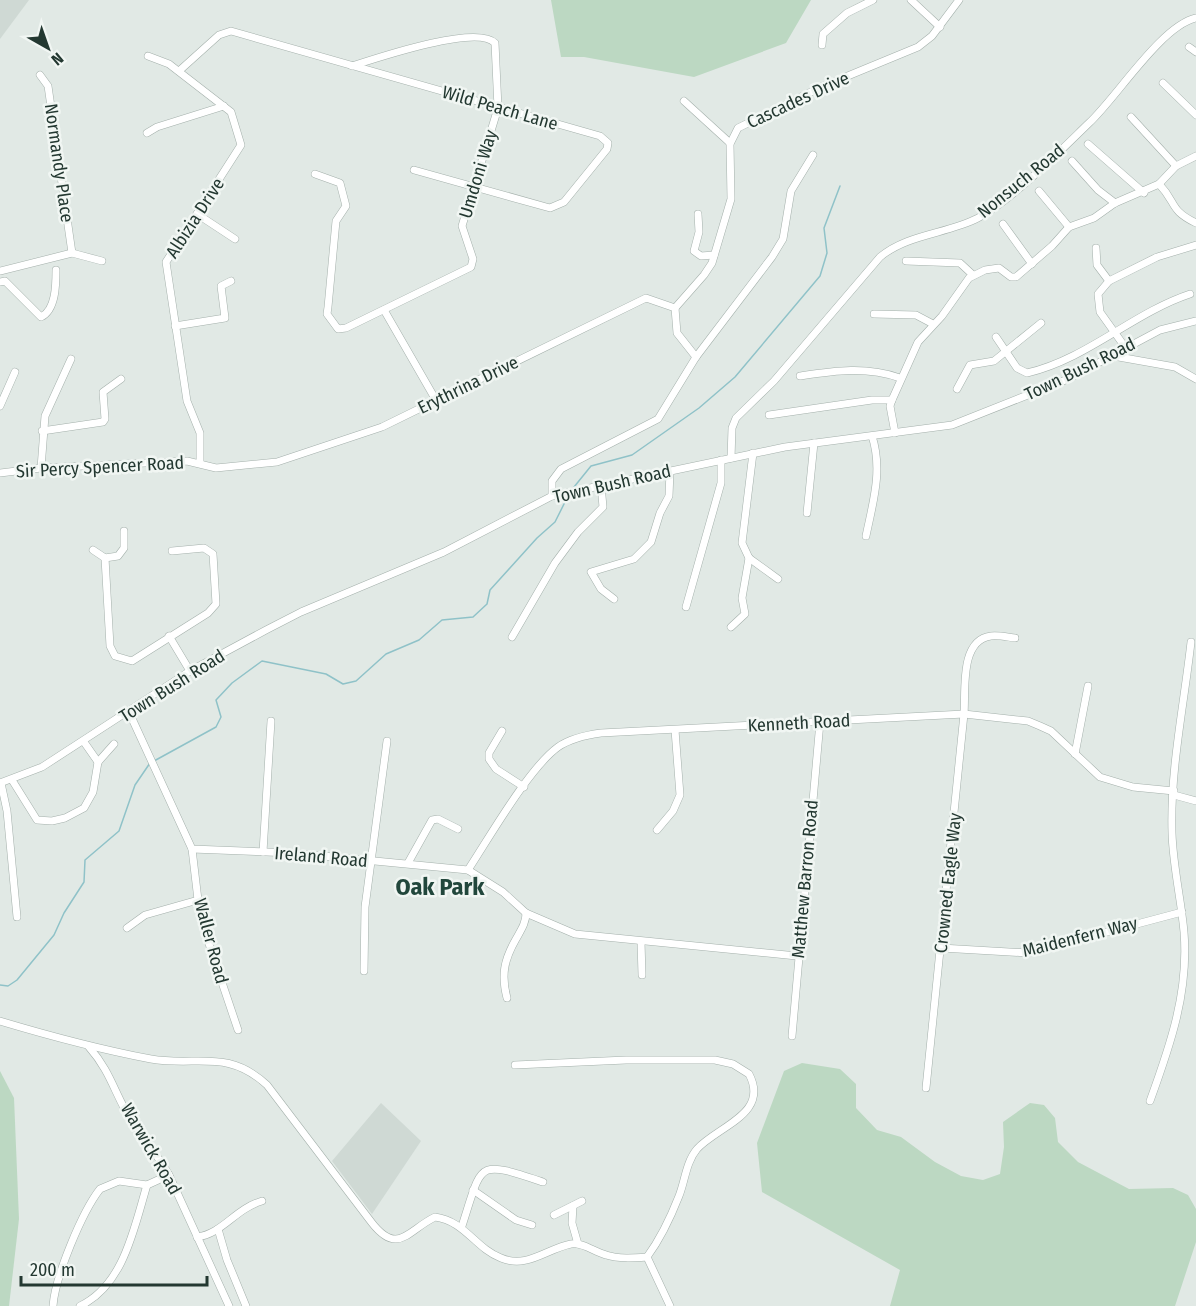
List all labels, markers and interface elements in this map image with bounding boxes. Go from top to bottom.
north arrow [18,18,78,78]
text: N [48,49,67,69]
street label: Cascades Drive [743,67,853,133]
street label: Wild Peach Lane [440,81,561,135]
street label: Normandy Place [40,102,78,224]
street label: Umdoni Way [454,127,502,221]
street label: Nonsuch Road [973,139,1069,223]
street label: Albizia Drive [161,174,229,262]
street label: Town Bush Road [1021,333,1139,405]
street label: Erythrina Drive [414,351,522,419]
street label: Sir Percy Spencer Road [15,452,185,482]
street label: Town Bush Road [551,460,673,508]
street label: Town Bush Road [115,645,229,727]
street label: Kenneth Road [747,709,851,737]
street label: Matthew Barron Road [787,799,823,959]
street label: Crowned Eagle Way [930,812,966,954]
street label: Ireland Road [273,842,369,872]
district label: Oak Park [396,873,485,901]
street label: Waller Road [189,896,233,986]
street label: Maidenfern Way [1020,912,1140,962]
street label: Warwick Road [116,1099,186,1199]
scale bar [21,1249,207,1287]
text: 200 m [30,1259,75,1281]

